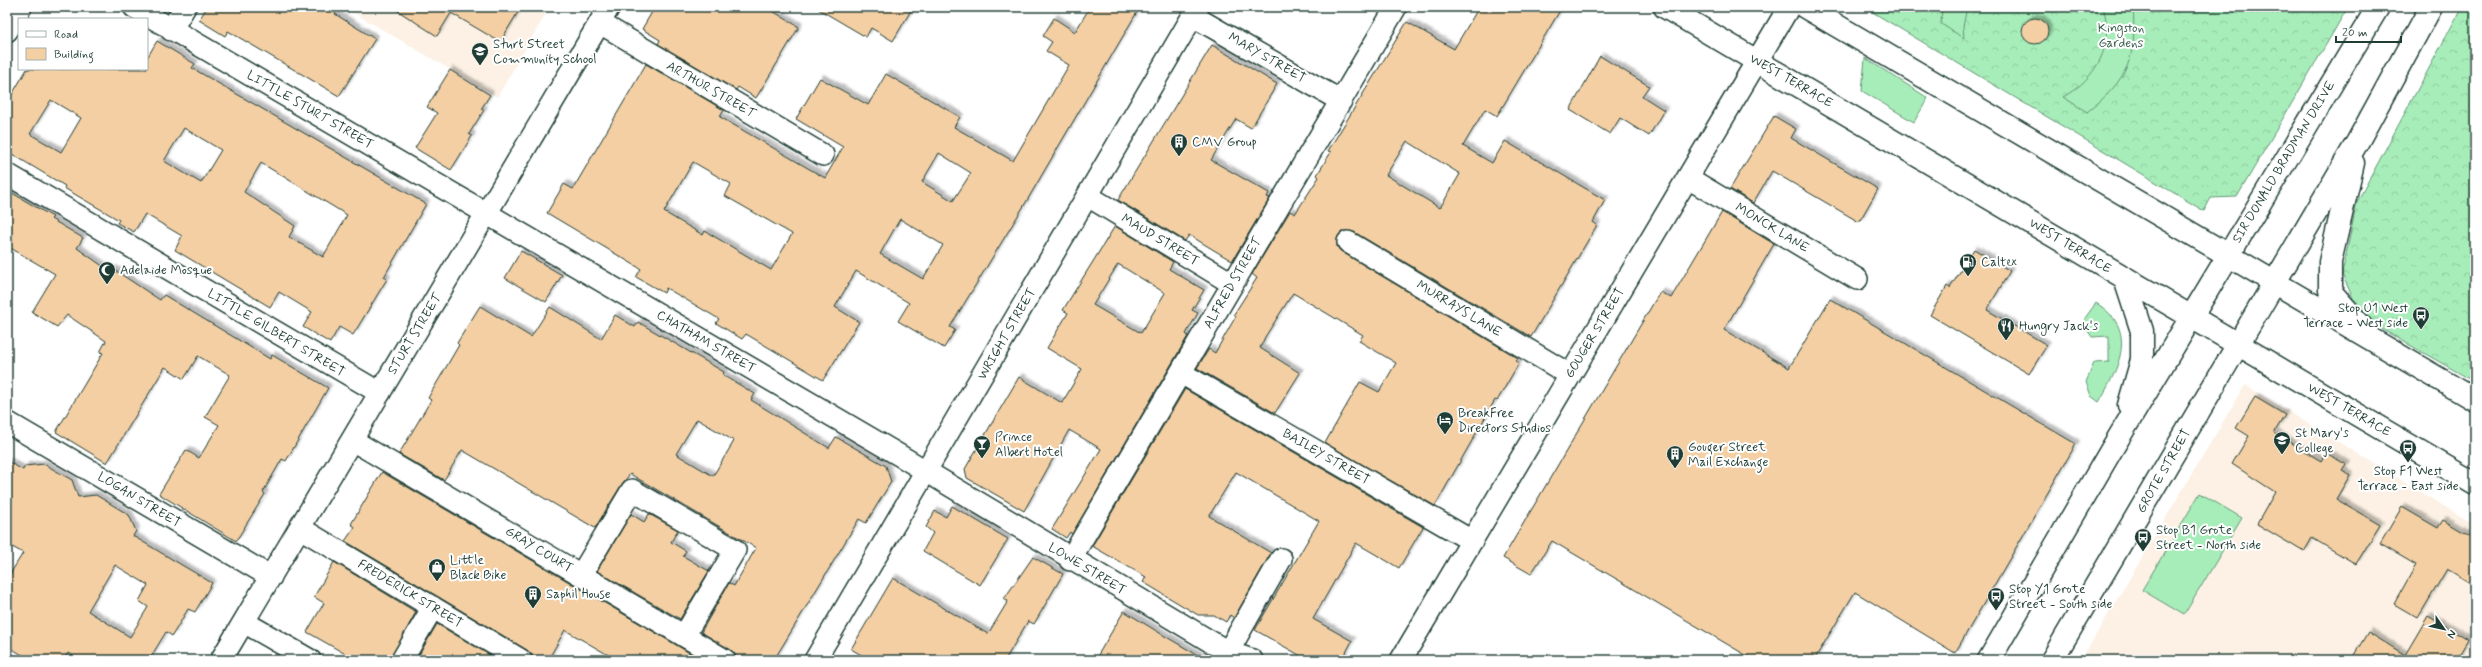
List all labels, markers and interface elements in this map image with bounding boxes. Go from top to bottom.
legend [18,18,148,70]
scale bar [2336,18,2401,44]
park label: Kingston Gardens [2098,20,2144,52]
text: 20 m [2342,25,2368,41]
text: Road [54,27,78,43]
street label: MARY STREET [1225,29,1309,87]
place label: Sturt Street Community School [493,36,596,68]
school or university icon: Sturt Street Community School [470,41,490,66]
text: Building [54,47,94,64]
street label: WEST TERRACE [1746,50,1836,112]
street label: ARTHUR STREET [663,58,760,123]
street label: LITTLE STURT STREET [244,67,376,153]
street label: SIR DONALD BRADMAN DRIVE [2229,78,2339,246]
building icon: CMV Group [1169,132,1189,157]
place label: CMV Group [1192,134,1257,151]
street label: MONCK LANE [1732,199,1812,257]
street label: MAUD STREET [1118,210,1202,270]
street label: WEST TERRACE [2026,215,2115,278]
street label: ALFRED STREET [1200,233,1267,332]
fuel station icon: Caltex [1958,252,1978,277]
place label: Caltex [1981,254,2017,271]
mosque icon: Adelaide Mosque [97,260,117,285]
place label: Adelaide Mosque [120,262,212,279]
street label: MURRAYS LANE [1413,277,1505,341]
street label: GOUGER STREET [1561,284,1629,381]
street label: LITTLE GILBERT STREET [204,285,348,381]
street label: WRIGHT STREET [974,285,1040,383]
street label: STURT STREET [384,289,447,378]
place label: Stop U1 West Terrace - West side [2303,300,2408,332]
bus stop icon: Stop U1 West Terrace - West side [2411,305,2431,330]
street label: CHATHAM STREET [653,307,759,377]
restaurant icon: Hungry Jack's [1996,316,2016,341]
place label: Hungry Jack's [2019,318,2099,336]
street label: WEST TERRACE [2304,379,2394,441]
place label: BreakFree Directors Studios [1458,405,1551,437]
hotel icon: BreakFree Directors Studios [1435,410,1455,435]
street label: BAILEY STREET [1279,425,1373,489]
street label: GROTE STREET [2133,425,2195,516]
place label: St Mary's College [2295,425,2349,457]
place label: Prince Albert Hotel [995,429,1063,461]
school or university icon: St Mary's College [2272,430,2292,455]
bar icon: Prince Albert Hotel [972,434,992,459]
bus stop icon: Stop F1 West Terrace - East side [2398,438,2418,463]
place label: Gouger Street Mail Exchange [1688,439,1769,473]
building icon: Gouger Street Mail Exchange [1665,444,1685,469]
place label: Stop F1 West Terrace - East side [2357,463,2459,495]
street label: LOGAN STREET [94,468,184,532]
place label: Stop B1 Grote Street - North side [2156,522,2261,554]
street label: GRAY COURT [502,523,576,577]
bus stop icon: Stop B1 Grote Street - North side [2133,527,2153,552]
street label: LOWE STREET [1045,539,1129,599]
place label: Little Black Bike [450,552,507,584]
street label: FREDERICK STREET [354,556,466,632]
shop icon: Little Black Bike [427,557,447,582]
place label: Stop Y1 Grote Street - South side [2009,581,2112,613]
building icon: Saphil House [523,584,543,609]
place label: Saphil House [546,586,611,603]
bus stop icon: Stop Y1 Grote Street - South side [1986,586,2006,611]
north arrow [2424,609,2464,649]
text: N [2444,627,2459,641]

